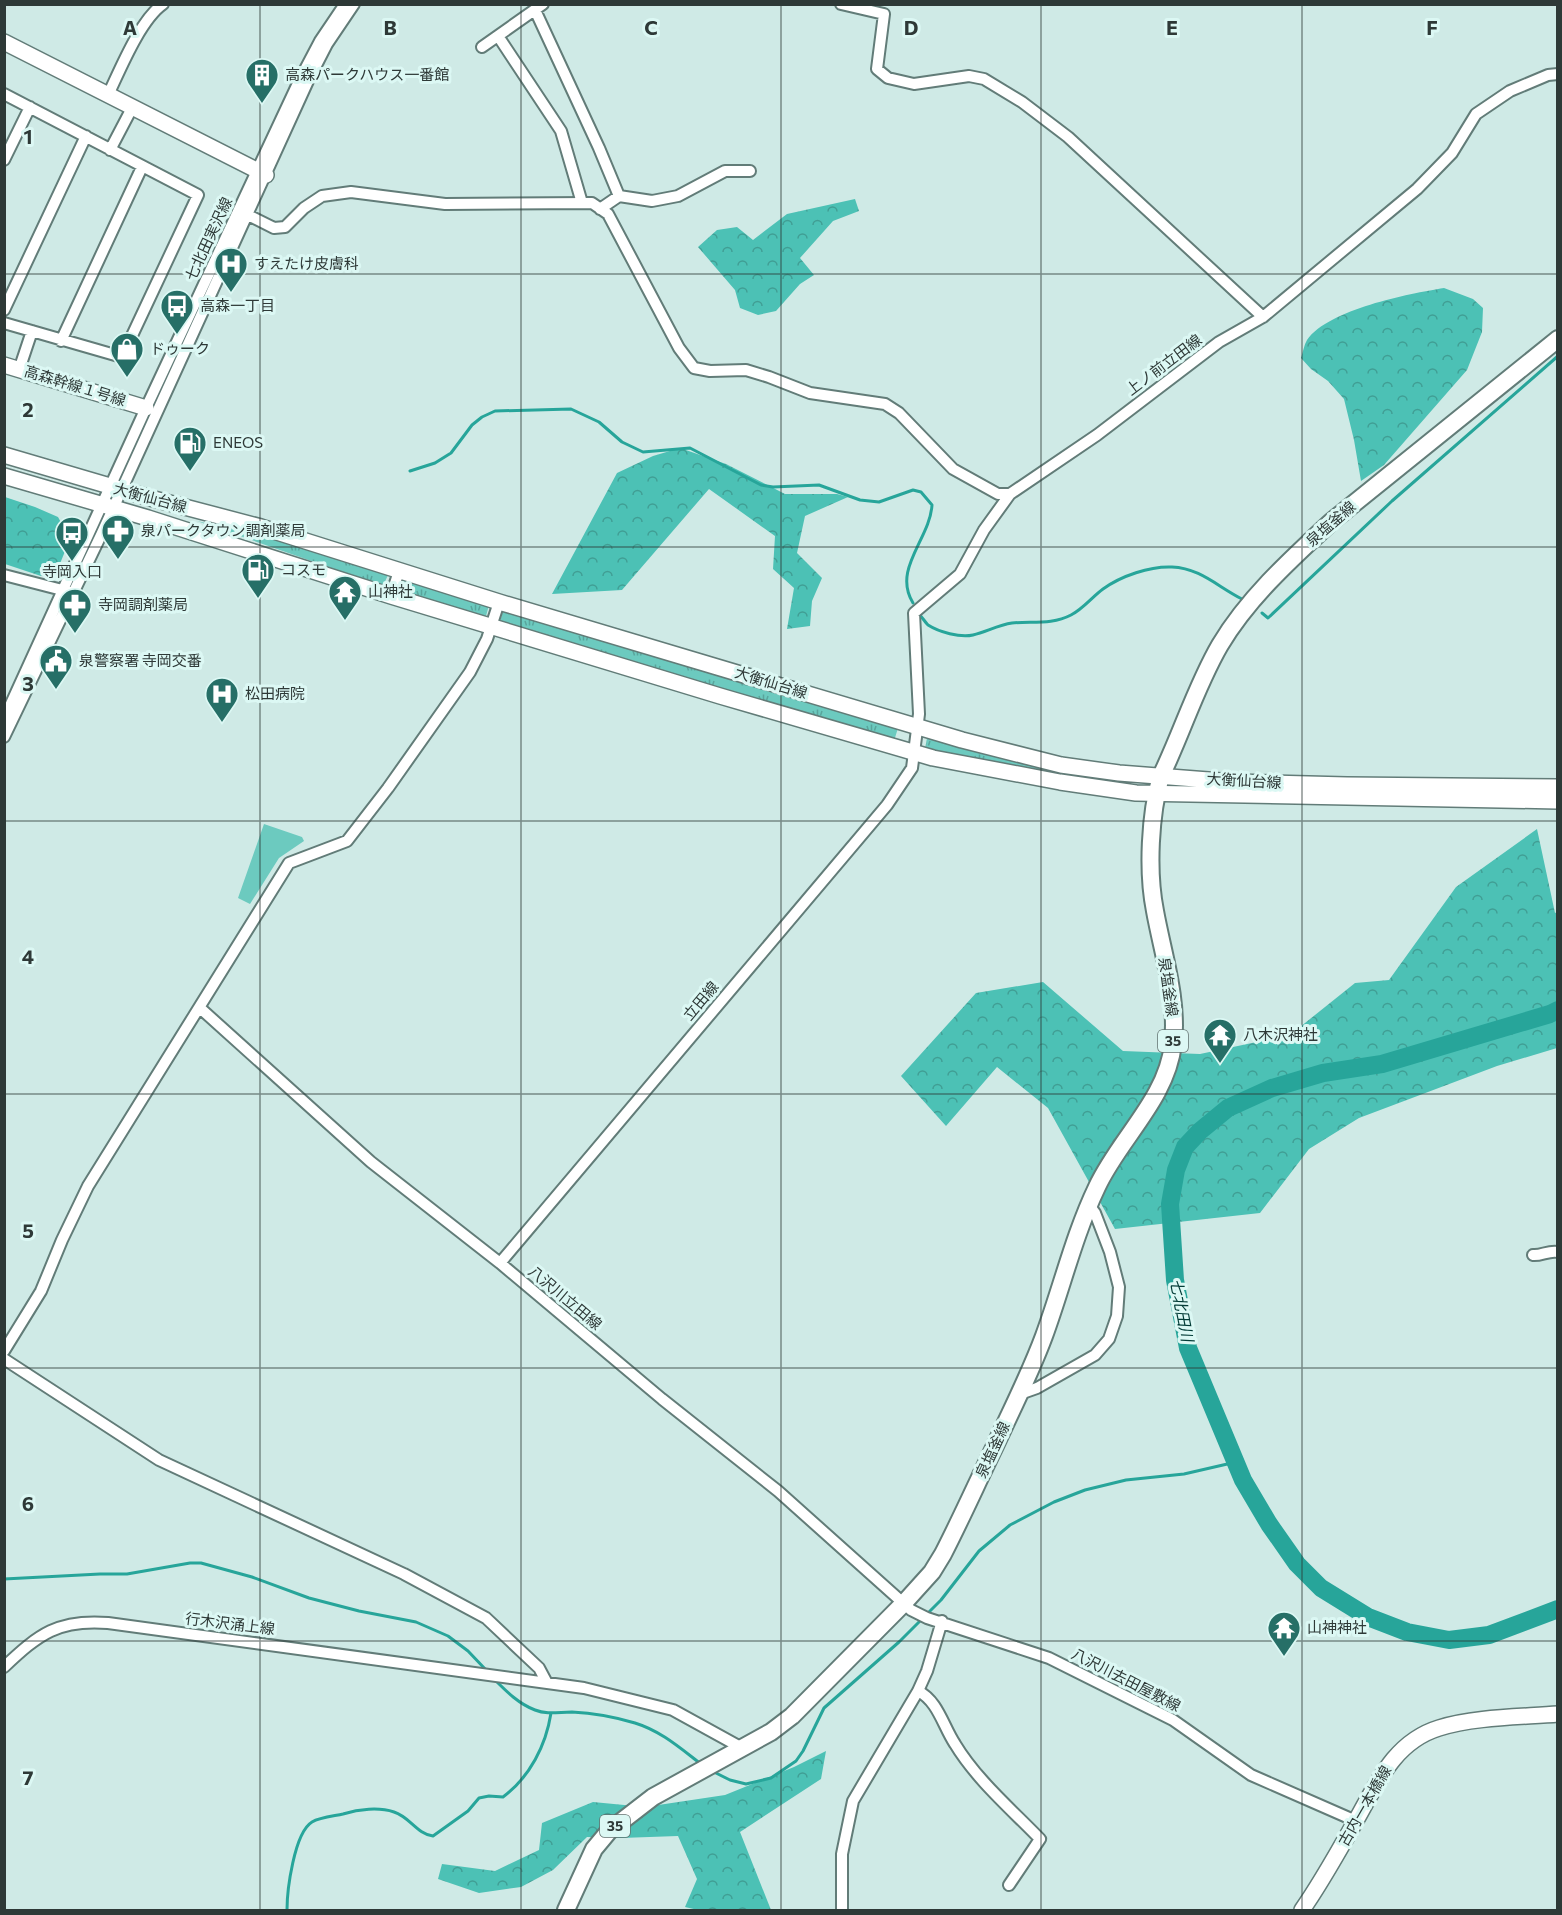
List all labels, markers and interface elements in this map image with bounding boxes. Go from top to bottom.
text: A [123,15,137,39]
text: B [383,15,397,39]
text: C [644,15,658,39]
text: D [904,15,918,39]
text: E [1166,15,1178,39]
text: F [1426,15,1438,39]
building icon: 高森パークハウス一番館 [244,57,280,104]
place label: 高森パークハウス一番館 [285,65,449,83]
text: 1 [23,124,33,148]
street label: 七北田実沢線 [181,194,235,283]
hospital icon: すえたけ皮膚科 [213,246,249,293]
place label: すえたけ皮膚科 [254,254,359,272]
bus stop icon: 高森一丁目 [159,288,195,335]
place label: 高森一丁目 [200,296,275,314]
street label: 上ノ前立田線 [1122,330,1205,398]
shop icon: ドゥーク [109,331,145,378]
place label: ドゥーク [150,339,210,357]
street label: 高森幹線１号線 [22,361,128,409]
text: 2 [22,397,34,421]
fuel station icon: ENEOS [172,425,208,472]
place label: ENEOS [213,433,263,451]
street label: 大衡仙台線 [112,479,189,515]
street label: 泉塩釜線 [1302,497,1359,550]
pharmacy icon: 泉パークタウン調剤薬局 [100,513,136,560]
bus stop icon: 寺岡入口 [54,515,90,562]
place label: 泉パークタウン調剤薬局 [141,521,305,539]
fuel station icon: コスモ [240,552,276,599]
place label: コスモ [281,560,326,578]
place label: 寺岡入口 [42,562,102,580]
temple icon: 山神社 [327,574,363,621]
place label: 山神社 [368,582,413,600]
pharmacy icon: 寺岡調剤薬局 [57,587,93,634]
place label: 寺岡調剤薬局 [98,595,188,613]
public building icon: 泉警察署 寺岡交番 [38,643,74,690]
place label: 泉警察署 寺岡交番 [79,651,202,669]
street label: 大衡仙台線 [733,662,810,702]
text: 3 [22,671,34,695]
hospital icon: 松田病院 [204,676,240,723]
place label: 松田病院 [245,684,305,702]
street label: 大衡仙台線 [1206,769,1282,791]
text: 4 [22,944,34,968]
street label: 泉塩釜線 [1156,956,1182,1018]
street label: 立田線 [679,977,722,1023]
temple icon: 八木沢神社 [1202,1017,1238,1064]
place label: 八木沢神社 [1243,1025,1318,1043]
road number: 35 [1158,1030,1188,1052]
text: 5 [22,1218,34,1242]
street label: 八沢川立田線 [525,1261,606,1333]
water label: 七北田川 [1167,1277,1198,1345]
street label: 泉塩釜線 [971,1419,1013,1481]
text: 6 [22,1491,34,1515]
street label: 行木沢涌上線 [184,1609,276,1637]
temple icon: 山神神社 [1266,1610,1302,1657]
place label: 山神神社 [1307,1618,1367,1636]
street label: 八沢川去田屋敷線 [1069,1644,1184,1714]
street label: 古内一本橋線 [1334,1762,1394,1849]
text: 7 [23,1765,34,1789]
road number: 35 [600,1815,630,1837]

